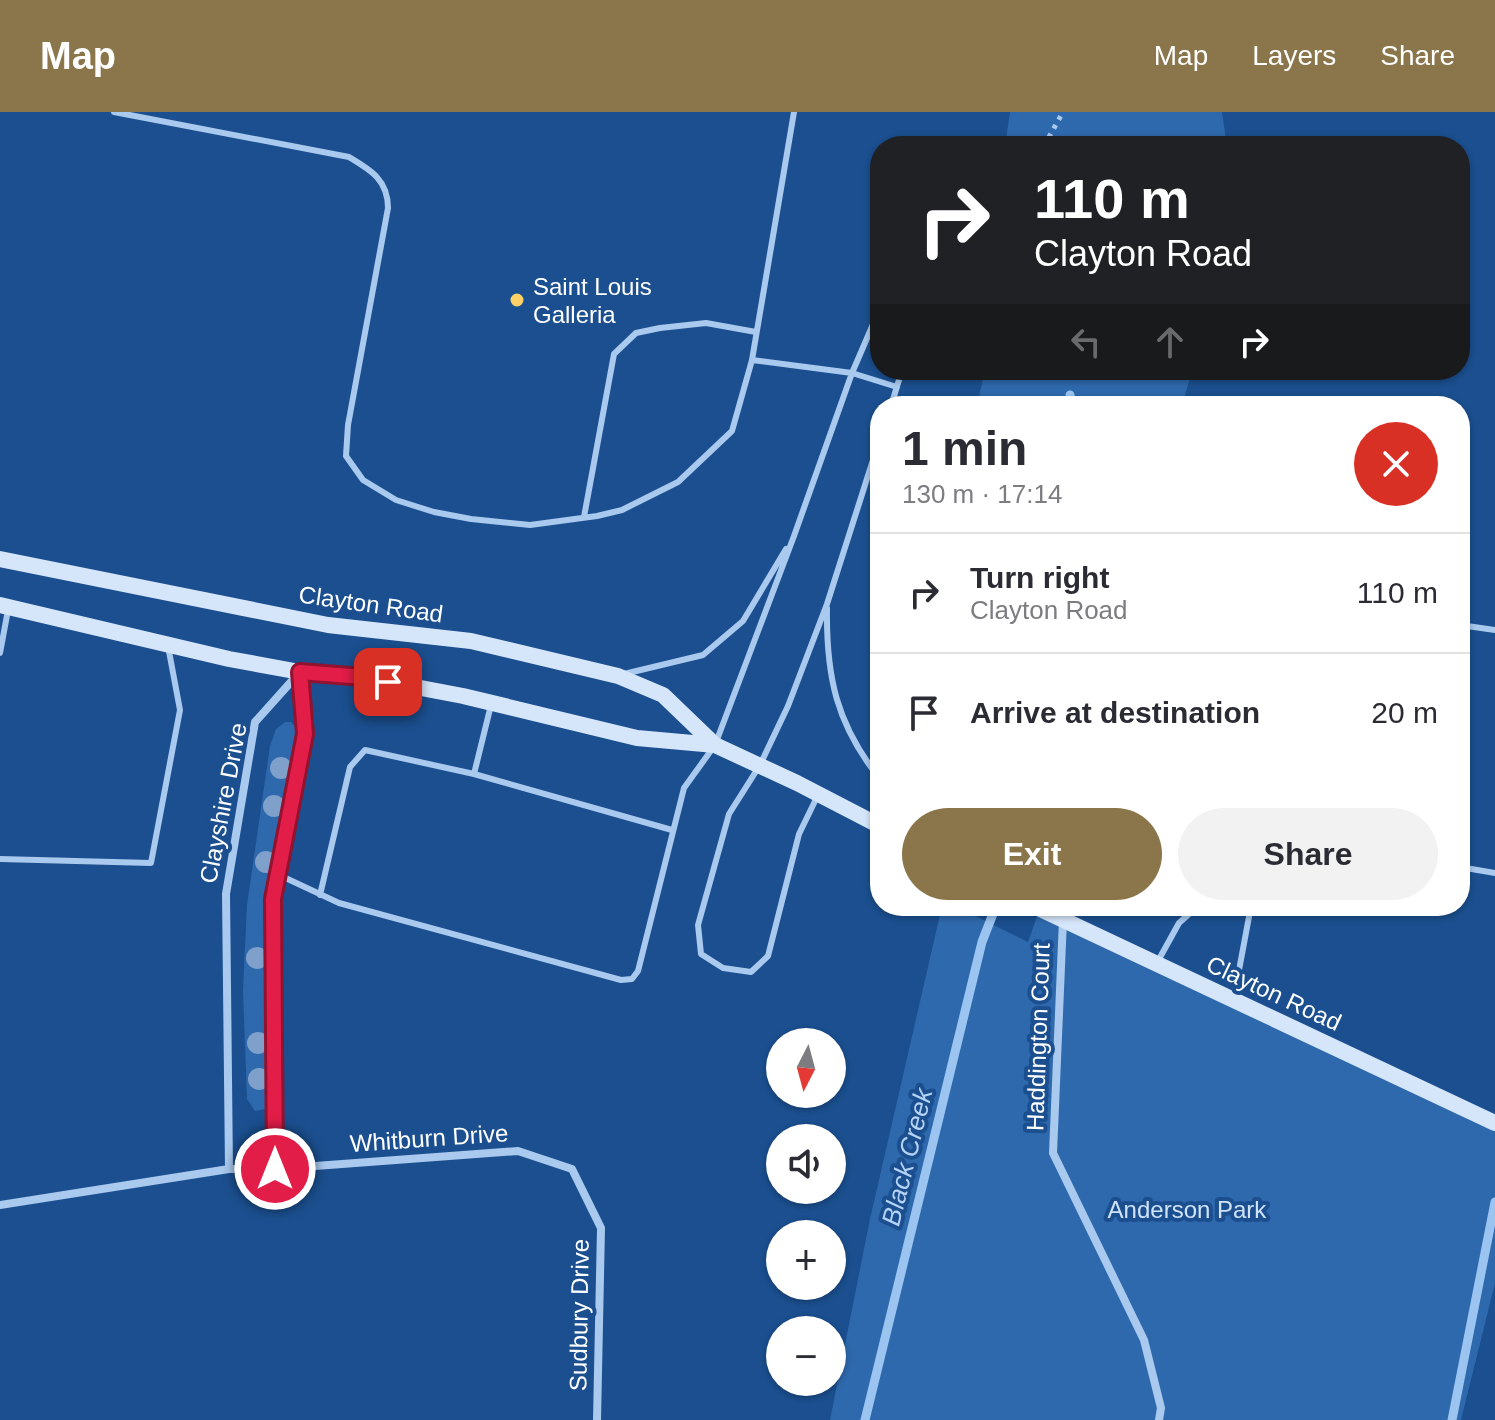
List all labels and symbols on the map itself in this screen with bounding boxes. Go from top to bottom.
place label: Saint Louis Galleria [533,273,652,328]
marker: Saint Louis Galleria [508,291,526,309]
street label: Clayton Road [297,581,445,627]
pin [354,648,422,716]
street label: Clayshire Drive [194,721,252,885]
street label: Haddington Court [1021,942,1055,1131]
street label: Clayton Road [1202,950,1346,1036]
north arrow [766,1028,846,1108]
water label: Black Creek [875,1083,939,1229]
street label: Whitburn Drive [349,1119,509,1157]
position arrow [233,1127,317,1211]
park label: Anderson Park [1108,1196,1267,1223]
street label: Sudbury Drive [564,1239,594,1391]

